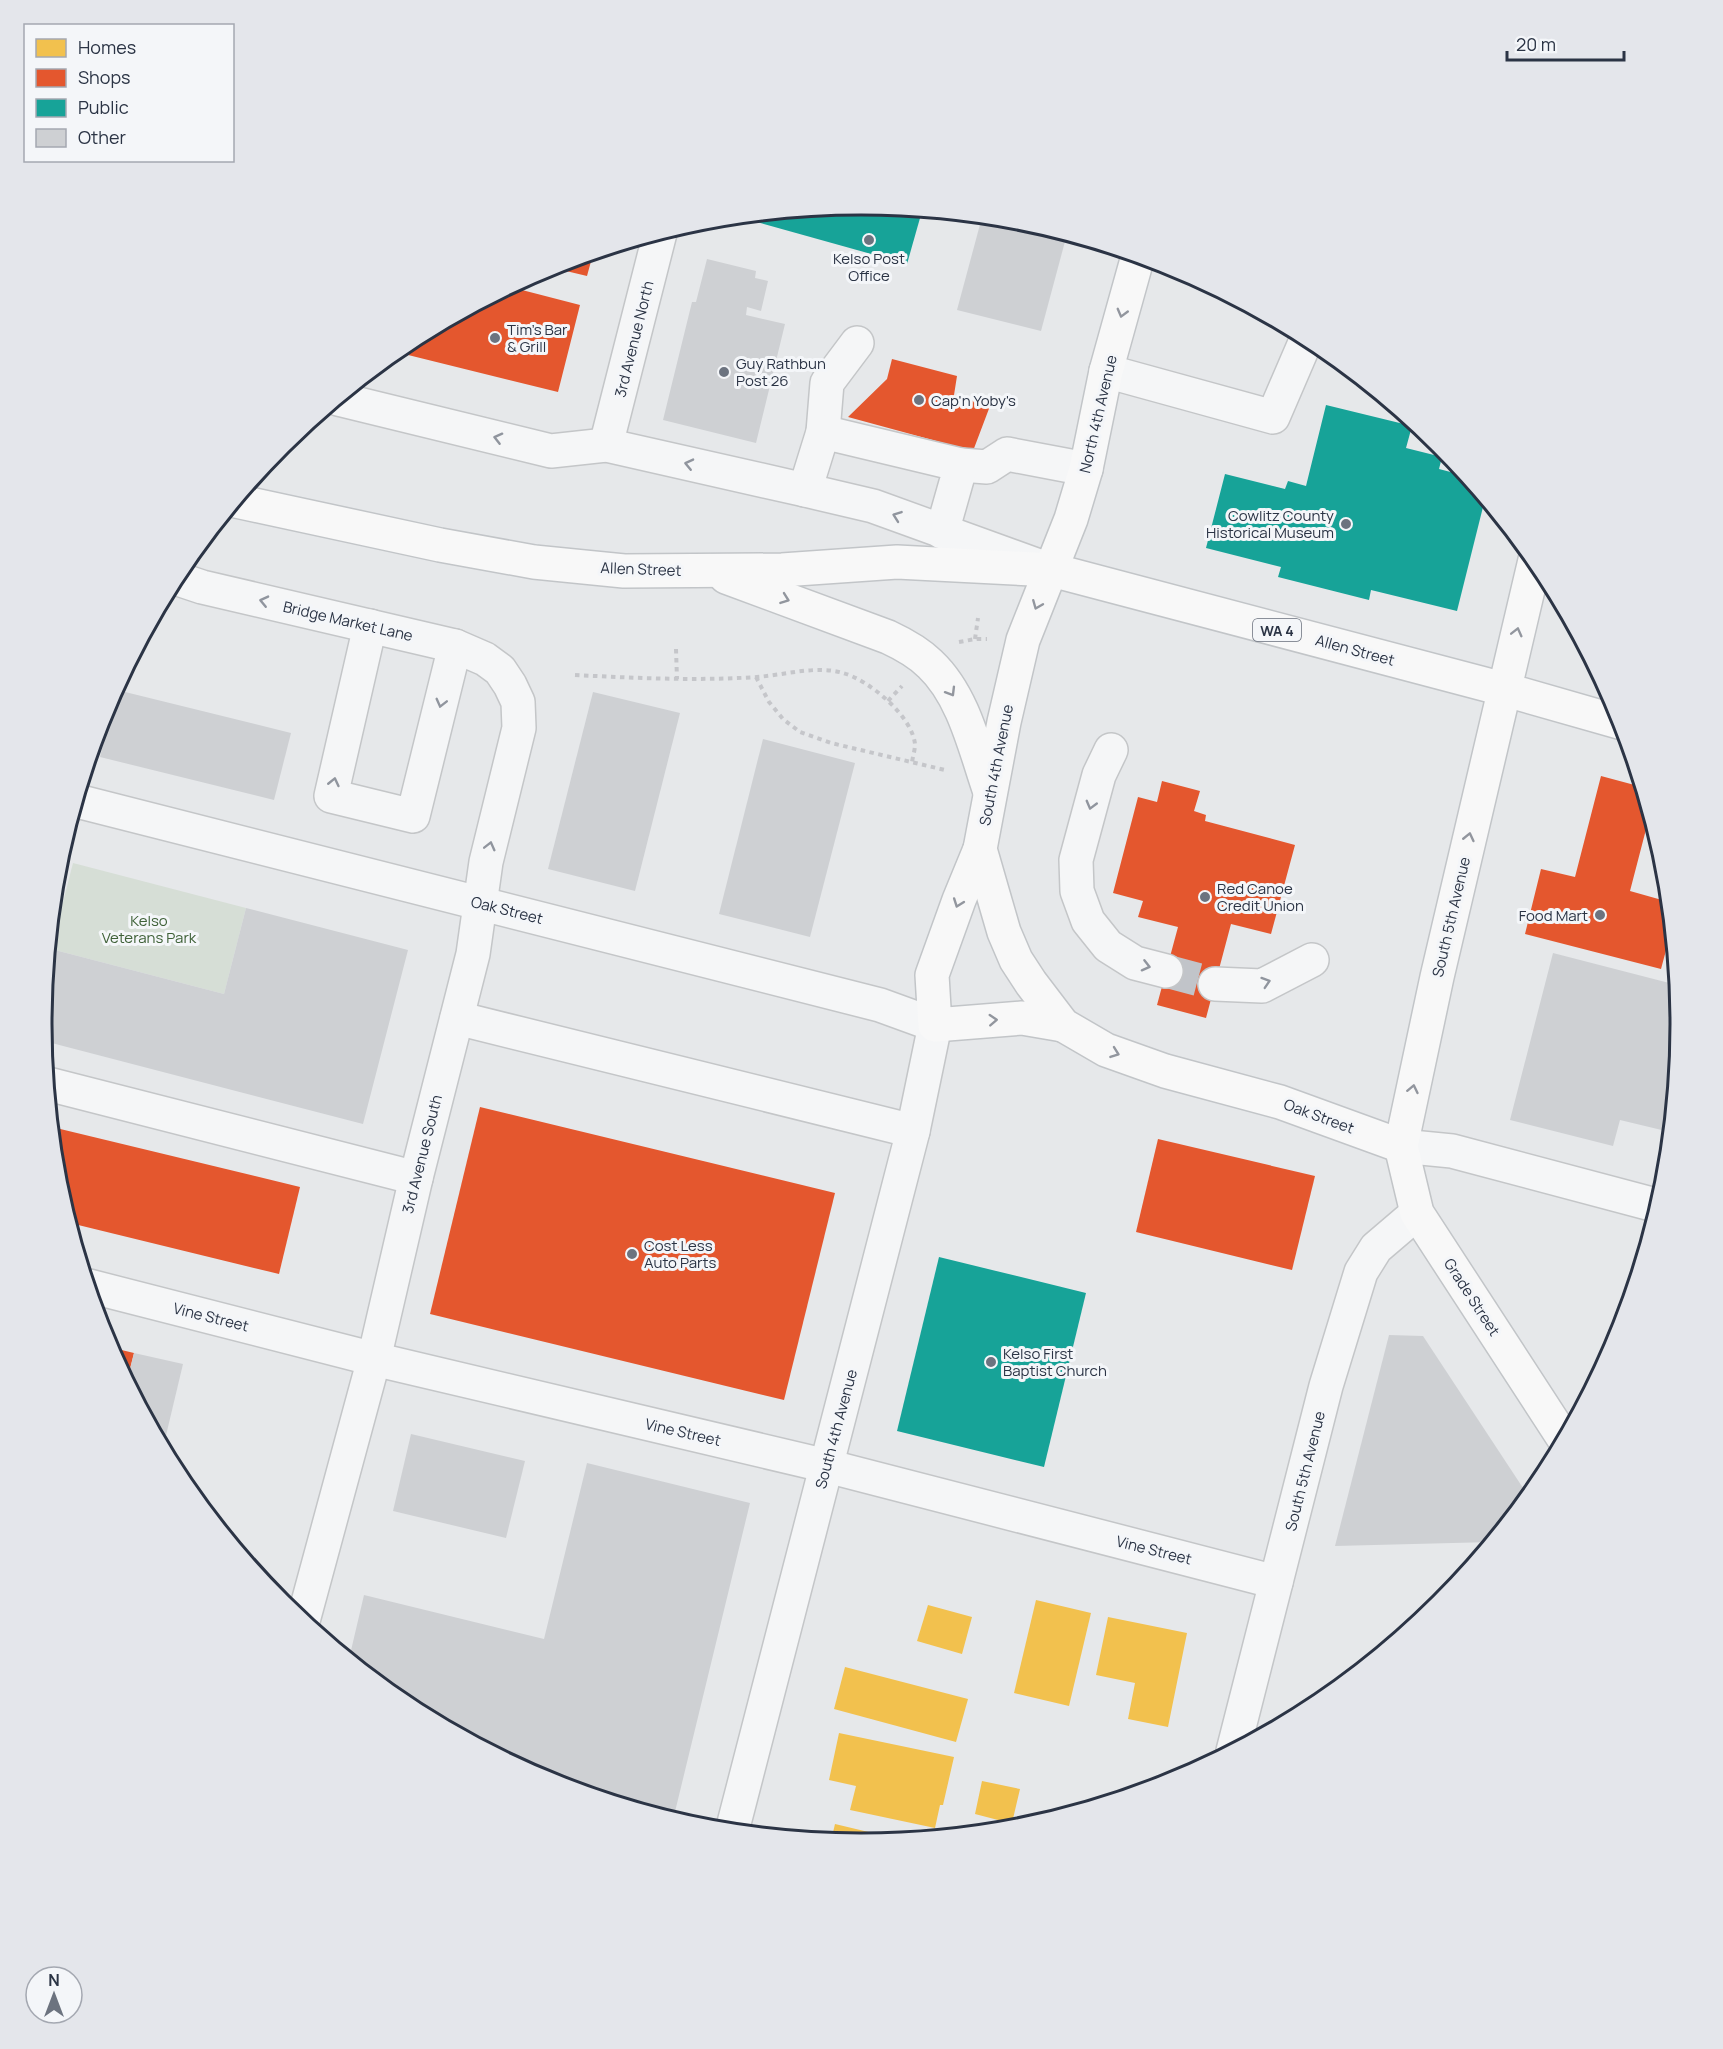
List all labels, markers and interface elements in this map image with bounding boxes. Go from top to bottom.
legend [24,24,234,162]
scale bar [1507,24,1624,62]
text: 20 m [1516,32,1556,56]
text: Homes [78,35,136,59]
text: Shops [78,65,130,89]
text: Public [78,95,129,119]
text: Other [78,125,126,149]
marker: Kelso Post Office [862,233,876,247]
place label: Kelso Post Office [833,248,905,286]
street label: 3rd Avenue North [609,279,659,399]
one-way arrow [1117,307,1130,317]
place label: Tim's Bar & Grill [507,319,568,357]
marker: Tim's Bar & Grill [488,331,502,345]
place label: Guy Rathbun Post 26 [736,353,826,391]
street label: North 4th Avenue [1074,353,1122,475]
marker: Guy Rathbun Post 26 [717,365,731,379]
place label: Cap'n Yoby's [931,390,1016,411]
marker: Cap'n Yoby's [912,393,926,407]
one-way arrow [493,433,504,445]
one-way arrow [684,458,694,471]
place label: Cowlitz County Historical Museum [1206,505,1334,543]
one-way arrow [893,510,903,523]
marker: Cowlitz County Historical Museum [1339,517,1353,531]
street label: Allen Street [600,557,682,581]
one-way arrow [779,592,790,605]
one-way arrow [259,596,269,609]
street label: Bridge Market Lane [281,596,415,646]
one-way arrow [1032,599,1044,610]
road number: WA 4 [1253,619,1301,641]
one-way arrow [1510,628,1523,638]
street label: Allen Street [1313,629,1397,671]
one-way arrow [944,685,955,696]
one-way arrow [436,698,449,708]
street label: South 4th Avenue [974,702,1018,827]
one-way arrow [326,777,339,787]
one-way arrow [1086,799,1098,810]
one-way arrow [1462,833,1475,843]
one-way arrow [483,841,496,851]
street label: South 5th Avenue [1427,855,1475,979]
place label: Red Canoe Credit Union [1217,878,1304,916]
marker: Red Canoe Credit Union [1198,890,1212,904]
street label: Oak Street [469,891,545,929]
one-way arrow [953,897,965,908]
place label: Food Mart [1519,905,1588,926]
marker: Food Mart [1593,908,1607,922]
park label: Kelso Veterans Park [102,910,197,948]
one-way arrow [1141,958,1151,971]
one-way arrow [1260,977,1270,990]
one-way arrow [989,1013,998,1026]
one-way arrow [1109,1046,1120,1059]
one-way arrow [1406,1084,1419,1094]
street label: 3rd Avenue South [397,1092,447,1216]
street label: Oak Street [1281,1094,1357,1138]
place label: Cost Less Auto Parts [644,1235,716,1273]
marker: Cost Less Auto Parts [625,1247,639,1261]
street label: Grade Street [1439,1254,1505,1340]
street label: Vine Street [171,1298,251,1336]
place label: Kelso First Baptist Church [1003,1343,1107,1381]
marker: Kelso First Baptist Church [984,1355,998,1369]
street label: South 4th Avenue [810,1367,862,1491]
street label: South 5th Avenue [1280,1409,1330,1533]
street label: Vine Street [643,1413,723,1451]
street label: Vine Street [1114,1531,1194,1569]
north arrow [24,1965,84,2025]
text: N [48,1969,60,1991]

